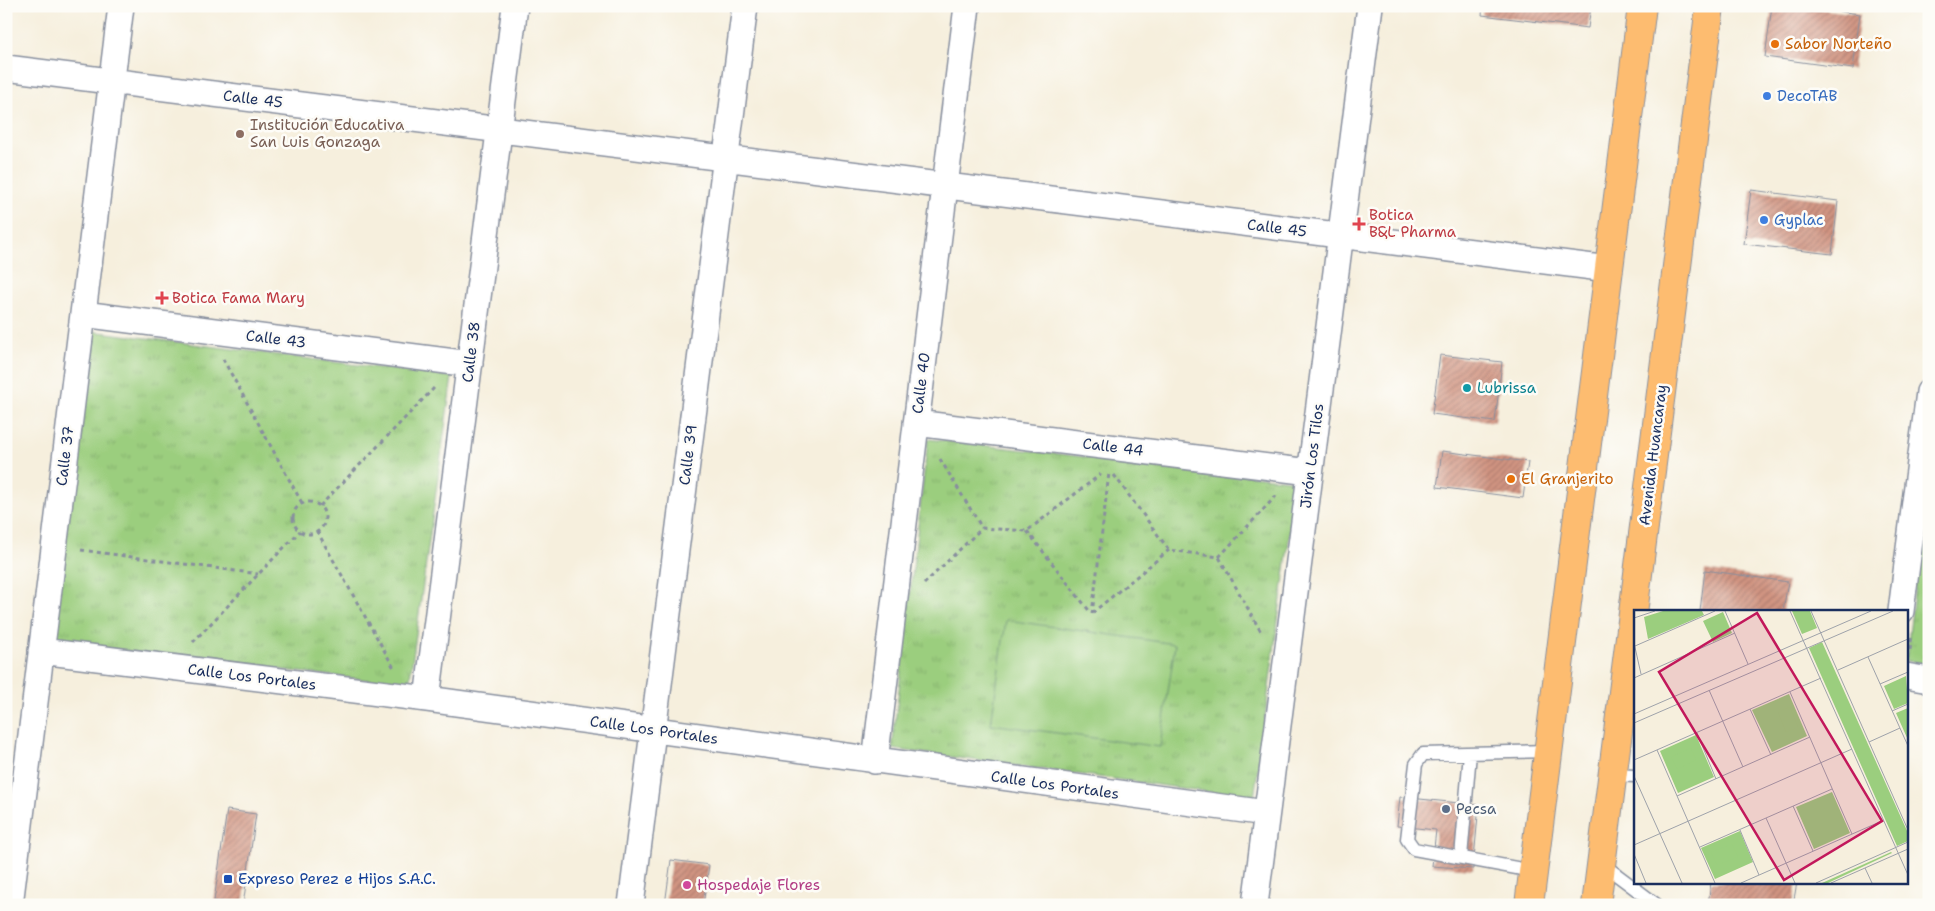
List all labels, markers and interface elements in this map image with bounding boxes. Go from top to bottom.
place label: Sabor Norteño [1785,34,1892,54]
marker: Sabor Norteño [1769,38,1781,50]
street label: Calle 45 [222,85,284,113]
place label: DecoTAB [1777,86,1837,106]
marker: DecoTAB [1761,90,1773,102]
place label: Institución Educativa San Luis Gonzaga [250,115,405,152]
marker: Institución Educativa San Luis Gonzaga [234,128,246,140]
place label: Botica B&L Pharma [1369,205,1457,242]
place label: Gyplac [1774,210,1824,230]
street label: Calle 45 [1246,214,1308,242]
marker: Gyplac [1758,214,1770,226]
marker: Botica B&L Pharma [1353,218,1365,230]
place label: Botica Fama Mary [172,288,305,308]
marker: Botica Fama Mary [156,292,168,304]
street label: Calle 38 [457,320,485,384]
street label: Calle 43 [245,325,307,353]
street label: Calle 40 [907,351,935,415]
place label: Lubrissa [1477,378,1537,398]
marker: Lubrissa [1461,382,1473,394]
street label: Avenida Huancaray [1634,383,1672,527]
street label: Jirón Los Tilos [1296,402,1328,510]
street label: Calle 39 [674,424,702,486]
street label: Calle 37 [51,425,79,487]
street label: Calle 44 [1081,433,1145,461]
place label: El Granjerito [1521,469,1614,489]
marker: El Granjerito [1505,473,1517,485]
inset map [1634,610,1908,884]
street label: Calle Los Portales [187,659,317,695]
street label: Calle Los Portales [589,711,719,749]
street label: Calle Los Portales [990,766,1120,804]
place label: Pecsa [1456,799,1497,819]
marker: Pecsa [1440,803,1452,815]
place label: Expreso Perez e Hijos S.A.C. [238,869,436,889]
marker: Expreso Perez e Hijos S.A.C. [222,873,234,885]
place label: Hospedaje Flores [697,875,820,895]
marker: Hospedaje Flores [681,879,693,891]

